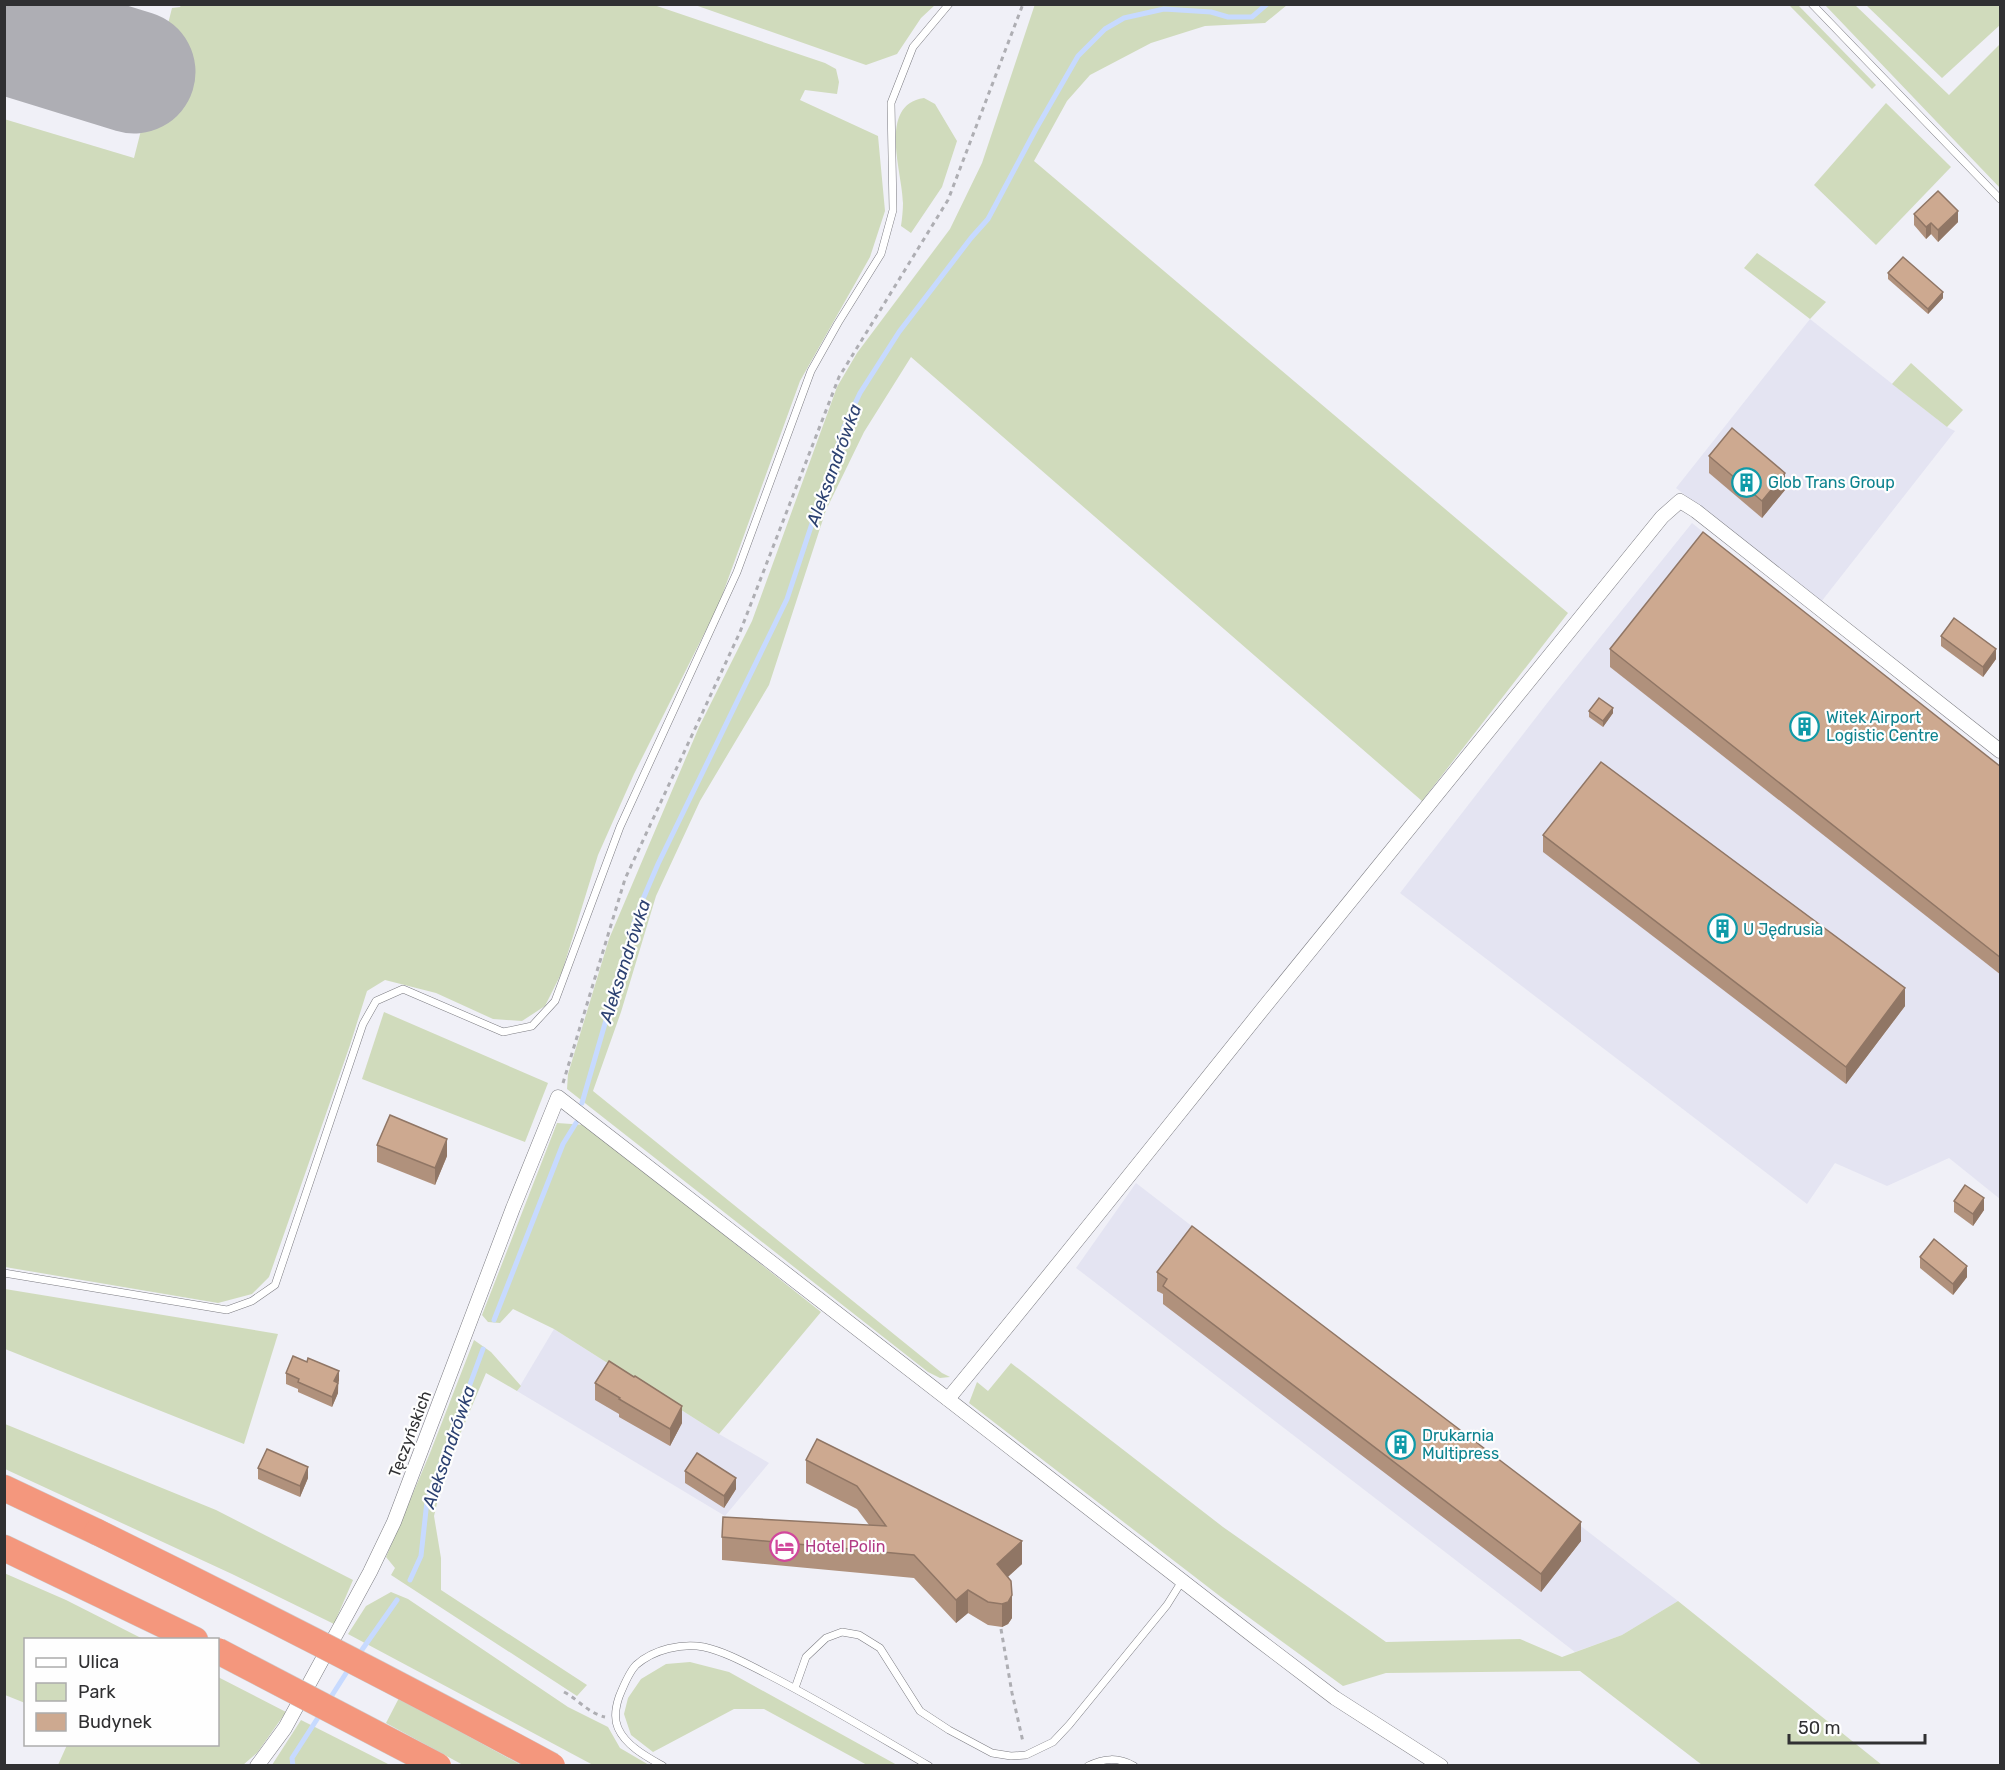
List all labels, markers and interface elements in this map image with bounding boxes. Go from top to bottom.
water label: Aleksandrówka [801,401,866,530]
building icon: Glob Trans Group [1731,466,1763,498]
place label: Glob Trans Group [1768,473,1895,492]
place label: Witek Airport Logistic Centre [1826,708,1939,745]
building icon: Witek Airport Logistic Centre [1789,710,1821,742]
water label: Aleksandrówka [594,896,655,1026]
building icon: U Jędrusia [1706,913,1738,945]
place label: U Jędrusia [1743,920,1823,940]
water label: Aleksandrówka [417,1382,480,1512]
street label: Tęczyńskich [385,1388,436,1480]
place label: Drukarnia Multipress [1422,1426,1499,1463]
building icon: Drukarnia Multipress [1385,1428,1417,1460]
hotel icon: Hotel Polin [768,1530,800,1562]
place label: Hotel Polin [805,1537,885,1556]
legend [24,1638,219,1746]
text: Ulica [78,1651,119,1673]
text: Park [78,1681,116,1703]
scale bar [1789,1707,1926,1745]
text: Budynek [78,1711,152,1733]
text: 50 m [1798,1717,1841,1739]

